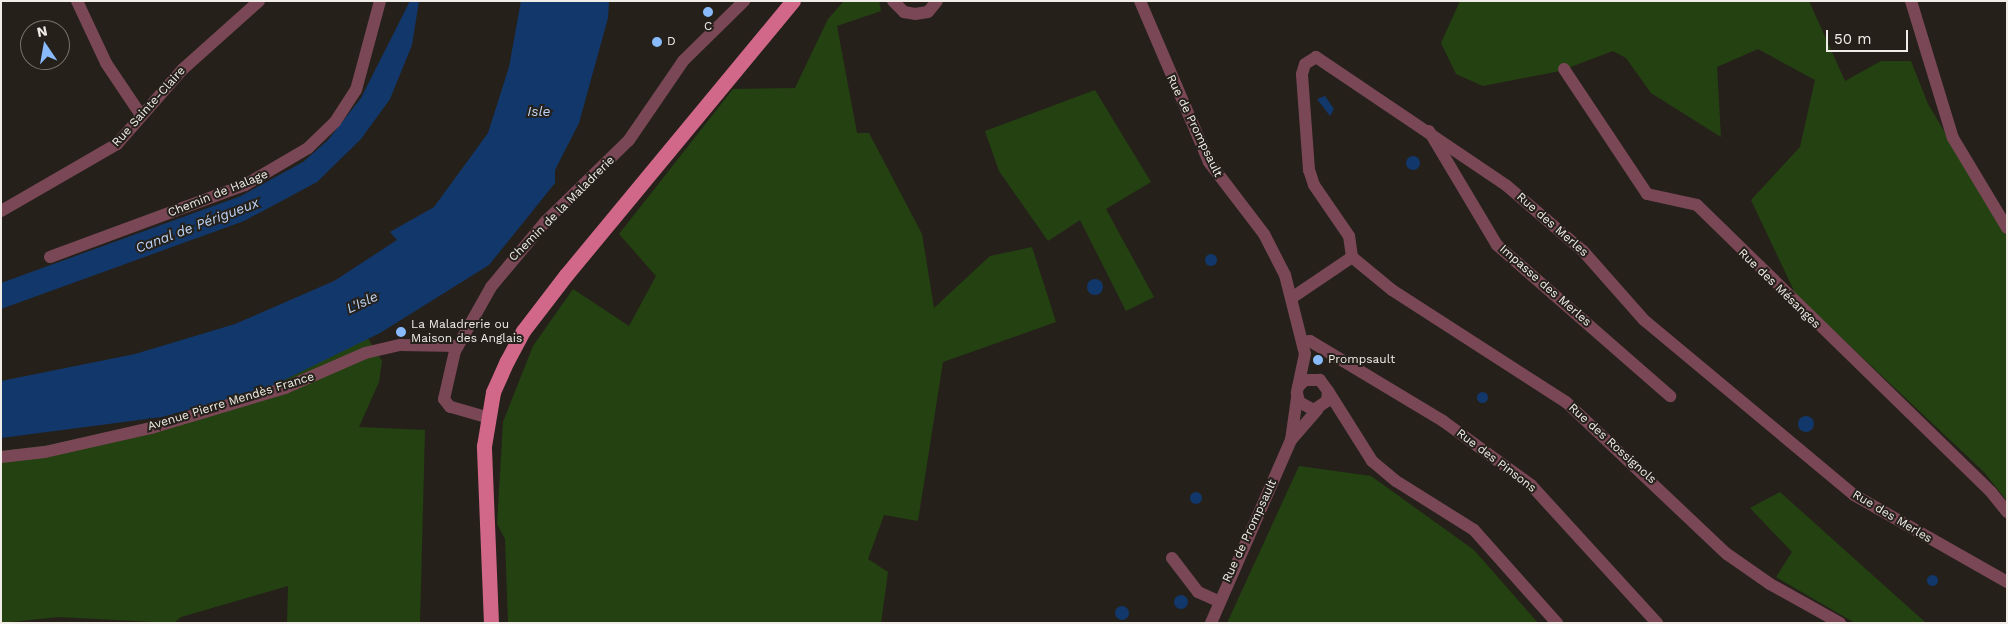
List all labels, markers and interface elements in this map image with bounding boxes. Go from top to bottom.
marker: C [702,6,714,18]
north arrow [20,20,70,70]
place label: C [704,20,712,34]
scale bar [1828,20,1910,52]
text: N [35,22,49,40]
text: 50 m [1834,30,1871,48]
place label: D [667,35,676,49]
marker: D [651,36,663,48]
street label: Rue Sainte-Claire [109,64,189,150]
street label: Rue de Prompsault [1163,73,1225,179]
water label: Isle [527,103,551,119]
street label: Chemin de la Maladrerie [506,153,618,265]
street label: Chemin de Halage [166,167,270,221]
street label: Rue des Merles [1513,190,1591,260]
water label: Canal de Périgueux [133,194,261,256]
street label: Impasse des Merles [1496,242,1594,330]
street label: Rue des Mésanges [1735,246,1823,332]
water label: L'Isle [343,287,381,317]
place label: La Maladrerie ou Maison des Anglais [411,318,523,346]
marker: La Maladrerie ou Maison des Anglais [395,326,407,338]
place label: Prompsault [1328,353,1395,367]
marker: Prompsault [1312,354,1324,366]
street label: Avenue Pierre Mendès France [146,370,316,434]
street label: Rue des Rossignols [1565,401,1659,487]
street label: Rue des Pinsons [1453,426,1539,496]
street label: Rue de Prompsault [1220,477,1280,585]
street label: Rue des Merles [1850,488,1934,546]

